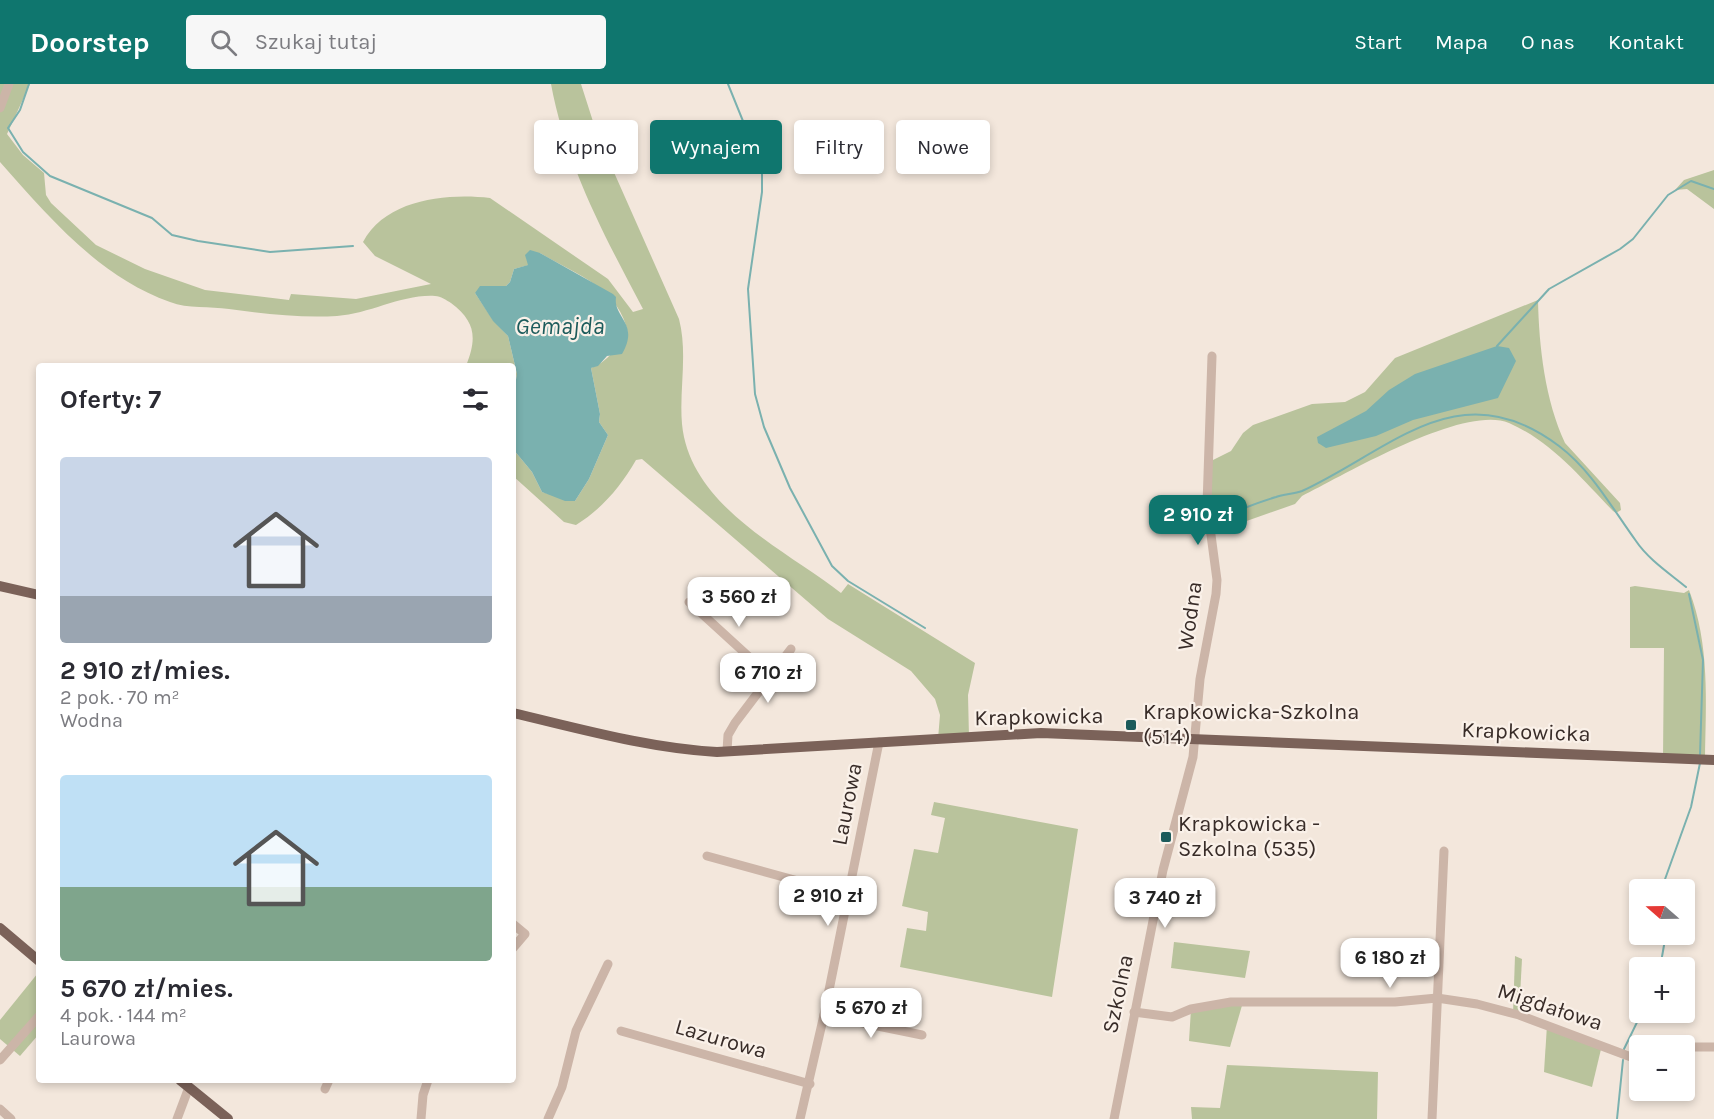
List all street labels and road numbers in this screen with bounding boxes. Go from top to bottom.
street label: Wodna [1172,580,1208,652]
street label: Krapkowicka [974,703,1104,731]
street label: Krapkowicka [1461,717,1591,747]
street label: Laurowa [826,760,868,848]
street label: Szkolna [1097,952,1139,1036]
street label: Migdałowa [1494,978,1606,1036]
street label: Lazurowa [672,1014,770,1064]

